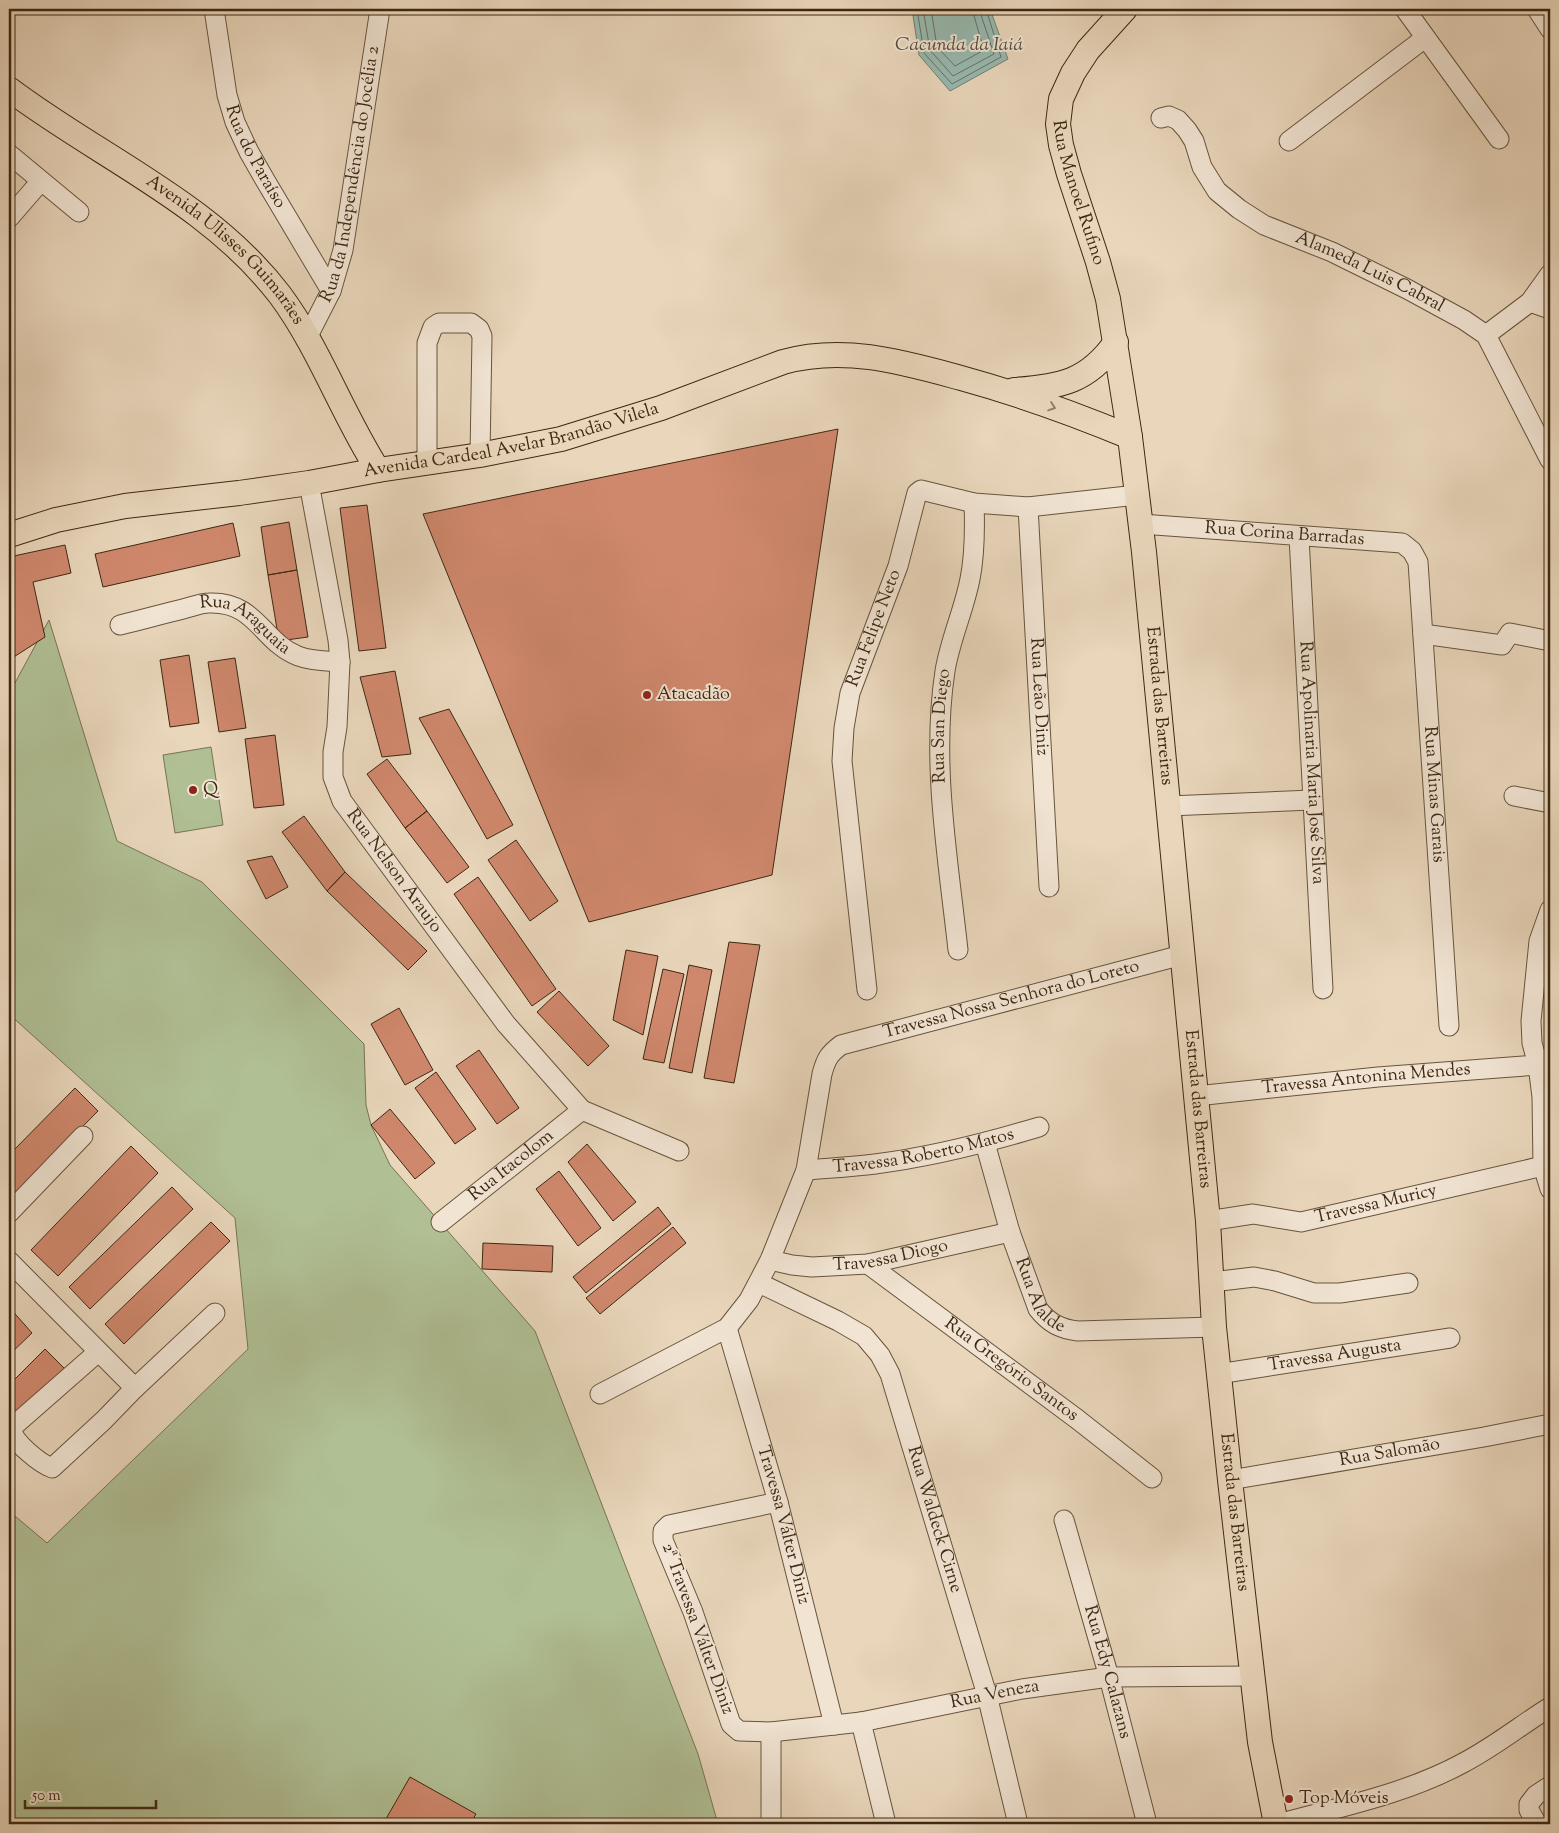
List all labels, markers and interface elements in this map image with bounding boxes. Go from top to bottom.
water label: Cacunda da Iaiá [895,32,1023,59]
street label: Rua da Independência do Jocélia 2 [314,44,387,308]
street label: Rua do Paraíso [218,102,292,214]
street label: Rua Manoel Rufino [1045,119,1111,269]
street label: Avenida Ulisses Guimarães [140,169,310,330]
street label: Alameda Luis Cabral [1291,226,1449,320]
street label: Avenida Cardeal Avelar Brandão Vilela [361,396,662,485]
one-way arrow [1047,401,1055,411]
street label: Rua Corina Barradas [1204,516,1365,553]
street label: Rua Felipe Neto [840,566,908,691]
street label: Rua Araguaia [199,590,295,662]
street label: Estrada das Barreiras [1138,626,1179,786]
street label: Rua Leão Diniz [1022,637,1055,756]
street label: Rua Apolinaria Maria José Silva [1292,640,1330,885]
street label: Rua San Diego [927,667,958,784]
place label: Atacadão [657,682,730,708]
marker: Atacadão [641,689,653,701]
street label: Rua Minas Garais [1416,725,1451,863]
place label: Q [203,777,220,803]
marker: Q [187,784,199,796]
street label: Rua Nelson Araujo [339,804,448,939]
street label: Travessa Nossa Senhora do Loreto [880,954,1143,1046]
street label: Estrada das Barreiras [1177,1029,1218,1190]
street label: Travessa Antonina Mendes [1260,1057,1472,1102]
street label: Travessa Roberto Matos [832,1122,1017,1181]
street label: Rua Itacolom [463,1124,560,1208]
street label: Travessa Muricy [1312,1178,1439,1231]
street label: Travessa Diogo [832,1233,951,1279]
street label: Rua Alalde [1008,1254,1069,1340]
street label: Rua Gregório Santos [938,1311,1084,1429]
street label: Travessa Augusta [1266,1333,1403,1379]
street label: Estrada das Barreiras [1212,1432,1256,1593]
street label: Rua Salomão [1338,1432,1442,1474]
street label: Travessa Válter Diniz [749,1443,816,1607]
street label: Rua Waldeck Cirne [900,1443,968,1596]
street label: 2ª Travessa Válter Diniz [654,1540,740,1718]
street label: Rua Edy Calazans [1076,1602,1137,1742]
street label: Rua Veneza [948,1674,1041,1716]
scale bar [25,1778,156,1810]
text: 50 m [31,1786,61,1807]
place label: Top Móveis [1299,1786,1389,1812]
marker: Top Móveis [1283,1793,1295,1805]

